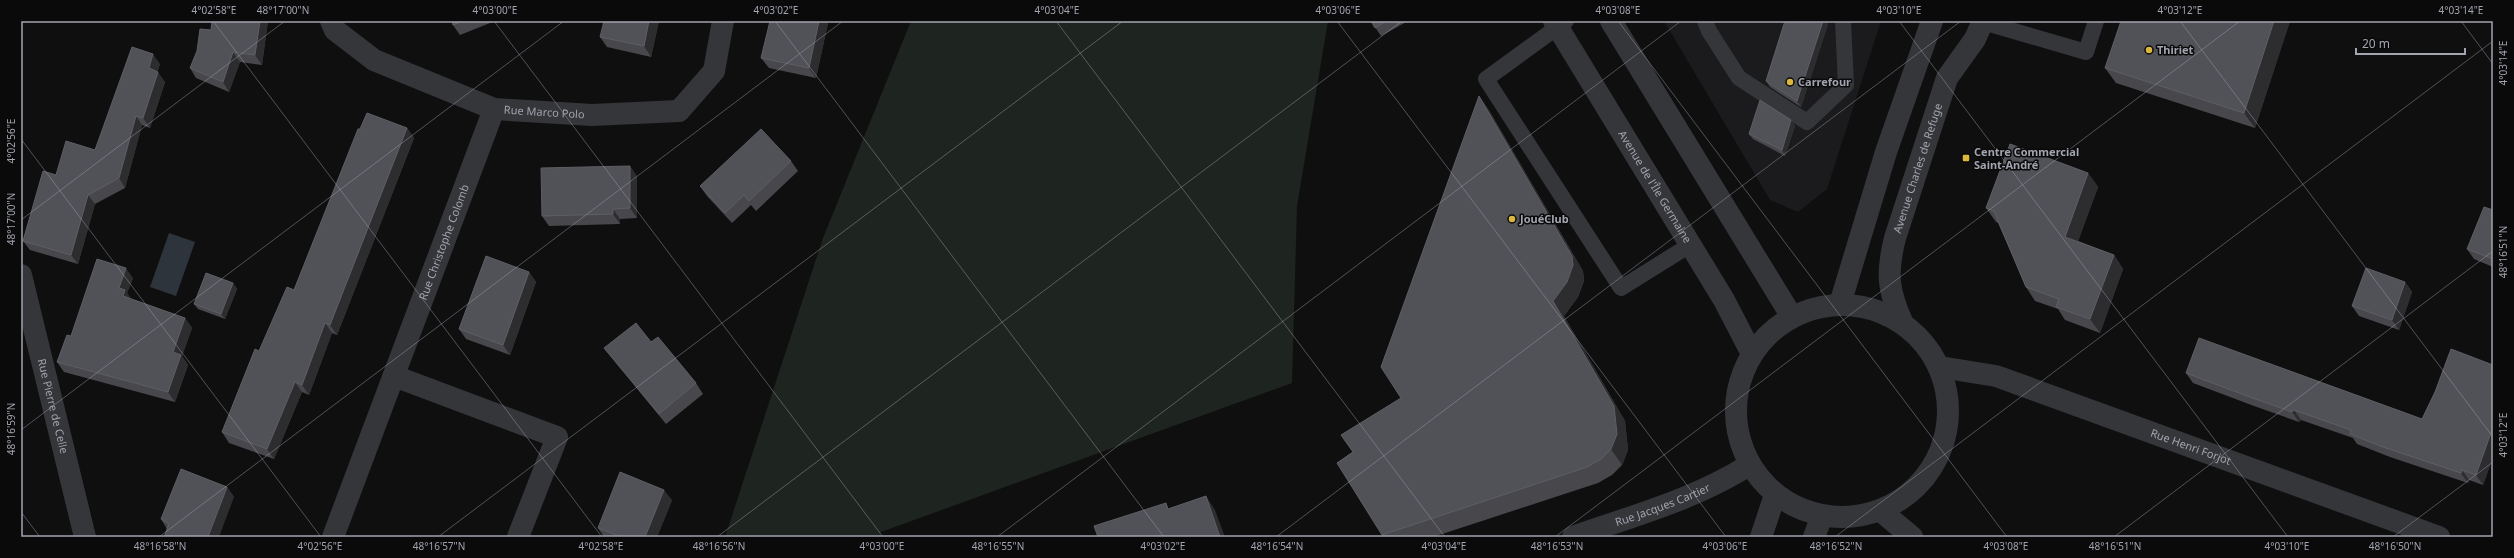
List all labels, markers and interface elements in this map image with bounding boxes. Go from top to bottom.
text: 4°02'58"E [192,3,236,17]
text: 48°17'00"N [257,3,309,17]
text: 4°03'00"E [473,3,517,17]
text: 4°03'02"E [754,3,798,17]
text: 4°03'04"E [1035,3,1079,17]
text: 4°03'06"E [1316,3,1360,17]
text: 4°03'08"E [1596,3,1640,17]
text: 4°03'10"E [1877,3,1921,17]
text: 4°03'12"E [2158,3,2202,17]
text: 4°03'14"E [2439,3,2483,17]
scale bar [2356,30,2465,56]
text: 20 m [2362,35,2390,52]
text: 4°03'14"E [2496,41,2510,85]
place label: Thiriet [2157,42,2194,57]
marker: Thiriet [2144,45,2154,55]
place label: Carrefour [1798,74,1851,89]
marker: Carrefour [1785,77,1795,87]
street label: Avenue Charles de Refuge [1889,101,1945,235]
street label: Rue Marco Polo [503,102,585,122]
text: 4°02'56"E [4,119,18,163]
street label: Avenue de l'Île Germaine [1615,127,1695,246]
place label: Centre Commercial Saint-André [1974,144,2079,172]
marker: Centre Commercial Saint-André [1961,153,1971,163]
street label: Rue Christophe Colomb [415,182,472,302]
text: 48°17'00"N [4,193,18,245]
place label: JouéClub [1519,211,1569,226]
marker: JouéClub [1507,214,1517,224]
text: 48°16'51"N [2496,226,2510,278]
street label: Rue Pierre de Celle [35,357,72,455]
text: 48°16'59"N [4,403,18,455]
text: 4°03'12"E [2496,413,2510,457]
street label: Rue Henri Forjot [2149,425,2233,468]
street label: Rue Jacques Cartier [1613,479,1713,529]
text: 48°16'58"N [134,539,186,553]
text: 4°02'56"E [298,539,342,553]
text: 48°16'57"N [413,539,465,553]
text: 4°02'58"E [579,539,623,553]
text: 48°16'56"N [693,539,745,553]
text: 4°03'00"E [860,539,904,553]
text: 48°16'55"N [972,539,1024,553]
text: 4°03'02"E [1141,539,1185,553]
text: 48°16'54"N [1251,539,1303,553]
text: 4°03'04"E [1422,539,1466,553]
text: 48°16'53"N [1531,539,1583,553]
text: 4°03'06"E [1703,539,1747,553]
text: 48°16'52"N [1810,539,1862,553]
text: 4°03'08"E [1984,539,2028,553]
text: 48°16'51"N [2089,539,2141,553]
text: 4°03'10"E [2265,539,2309,553]
text: 48°16'50"N [2369,539,2421,553]

